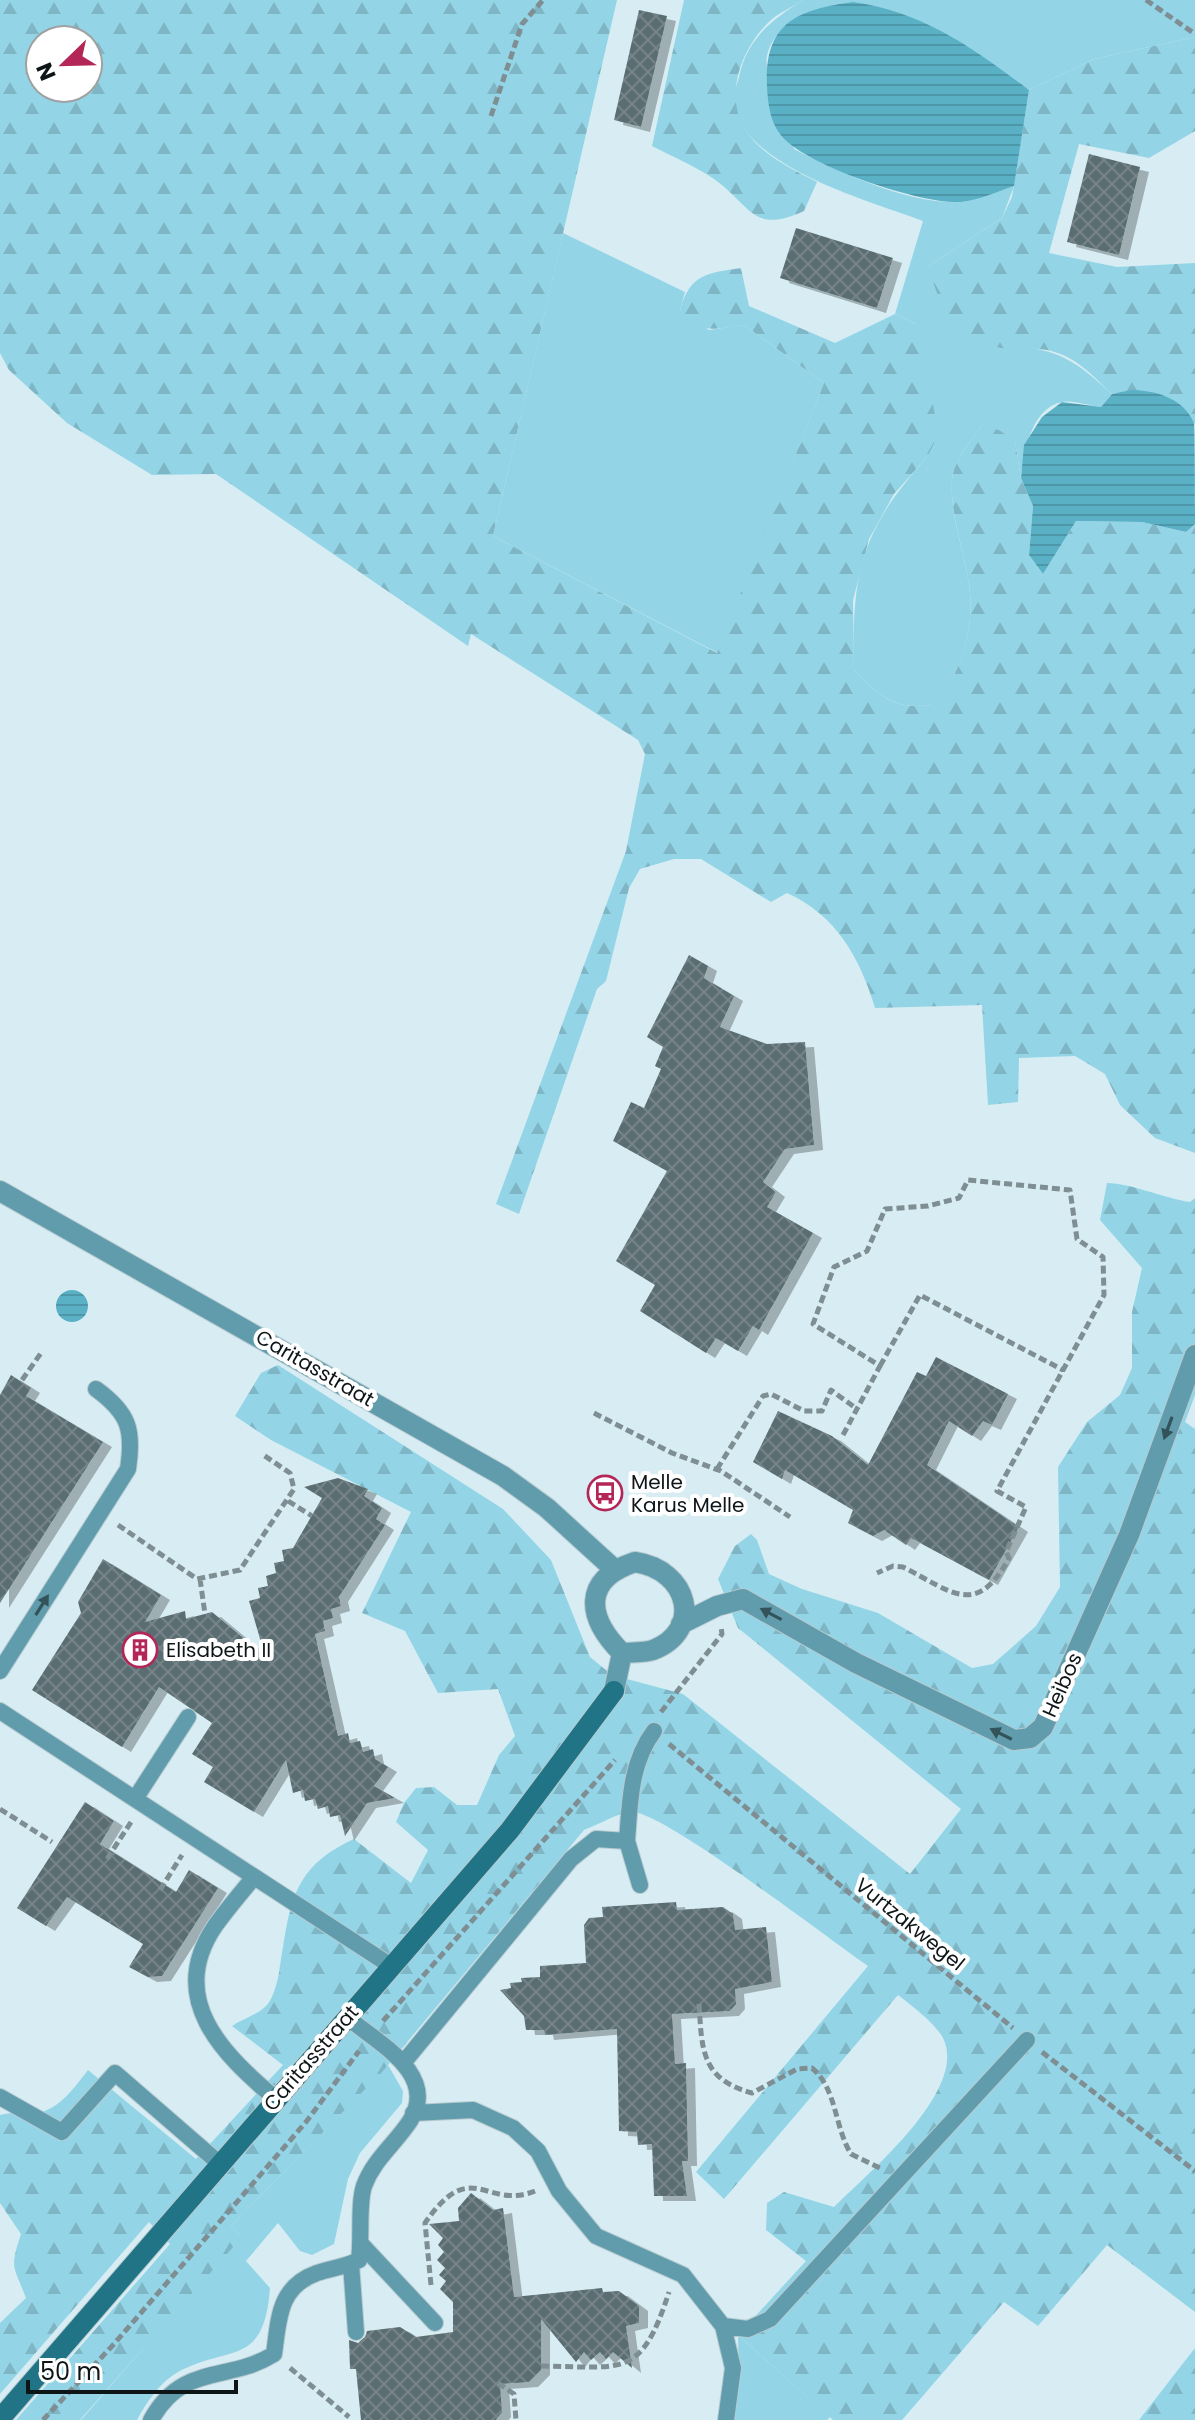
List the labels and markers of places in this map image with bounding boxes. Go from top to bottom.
place label: Melle Karus Melle [631,1468,744,1519]
bus stop icon: Melle Karus Melle [586,1474,624,1512]
building icon: Elisabeth II [121,1631,159,1669]
place label: Elisabeth II [166,1636,271,1664]

